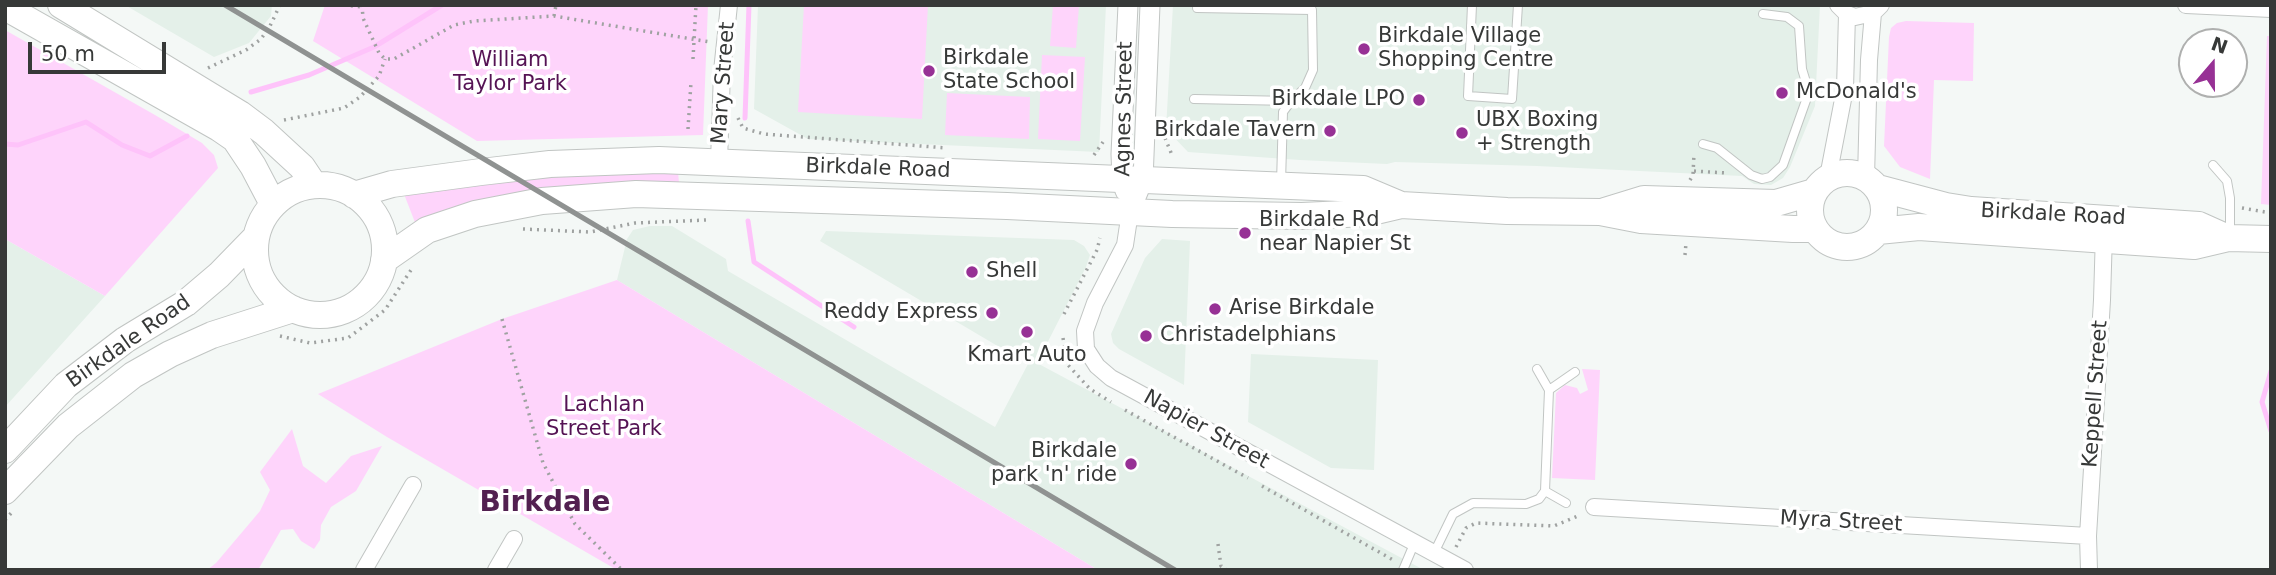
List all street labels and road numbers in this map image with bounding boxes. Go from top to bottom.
street label: Mary Street [707,21,741,145]
street label: Agnes Street [1111,41,1139,177]
street label: Birkdale Road [805,154,951,184]
street label: Birkdale Road [1980,199,2126,231]
street label: Birkdale Road [62,290,196,394]
street label: Keppell Street [2078,320,2114,468]
street label: Napier Street [1139,385,1273,475]
street label: Myra Street [1779,506,1903,538]

